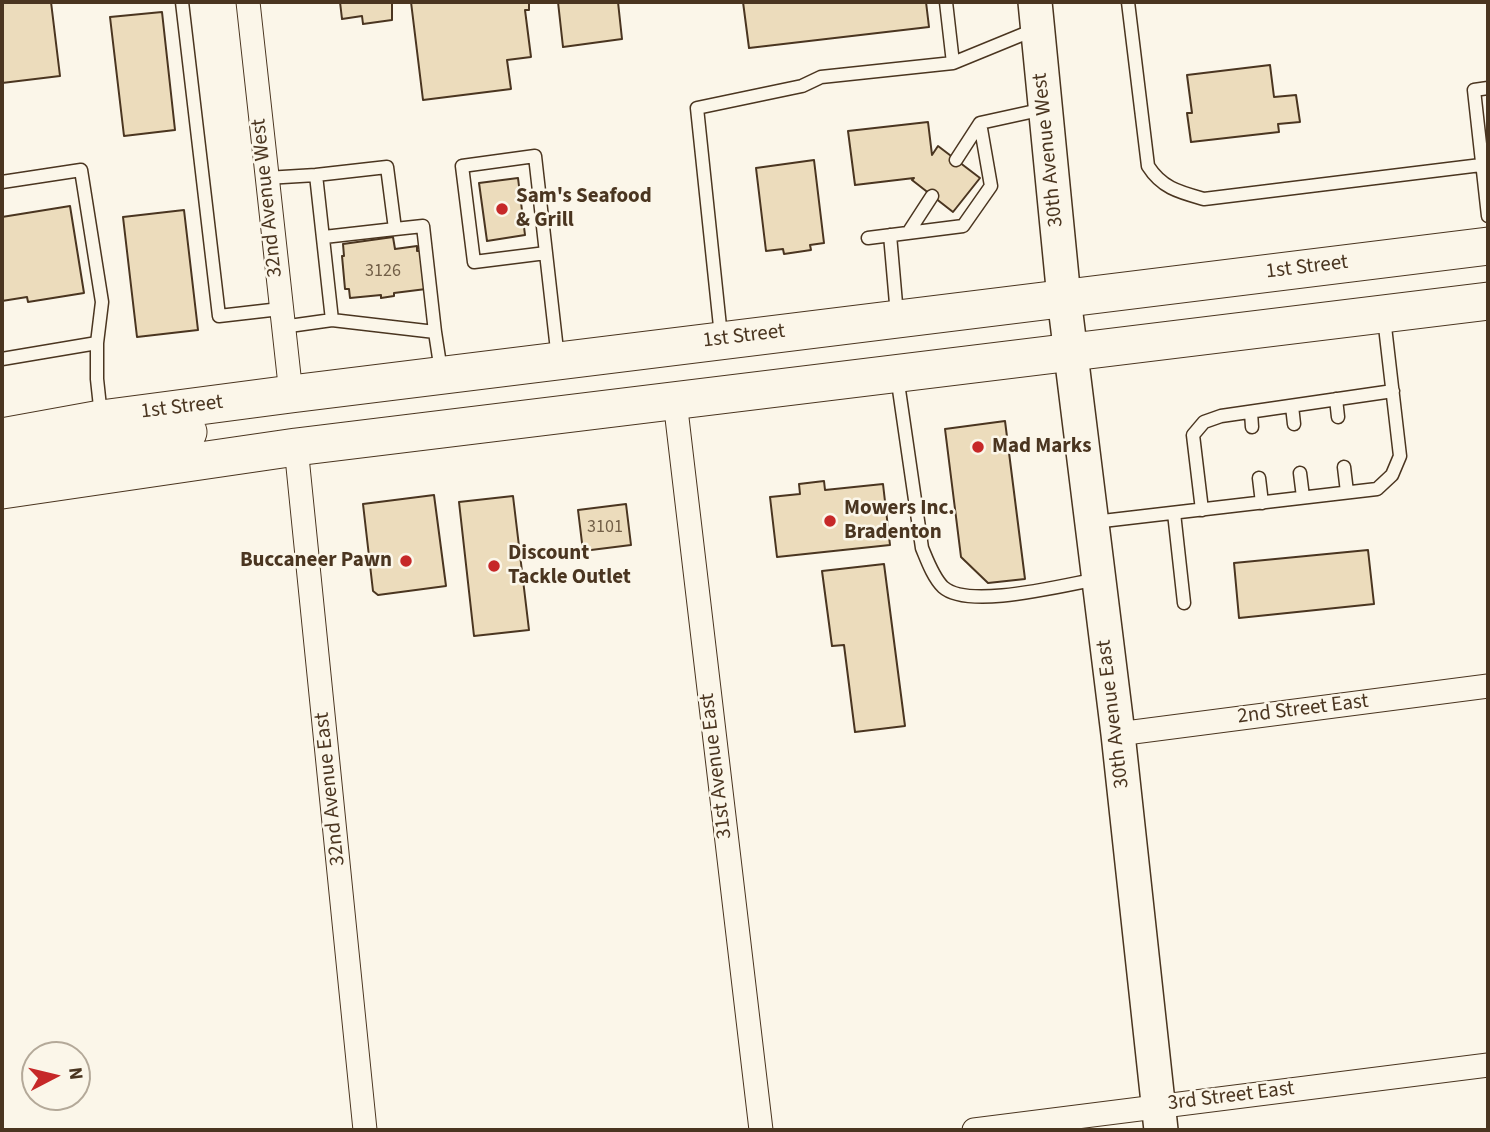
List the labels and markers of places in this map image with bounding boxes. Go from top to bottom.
place label: Sam's Seafood & Grill [516,184,652,234]
marker: Sam's Seafood & Grill [494,201,510,217]
place label: Mad Marks [992,434,1092,460]
marker: Mad Marks [970,439,986,455]
place label: Mowers Inc. Bradenton [844,496,955,546]
marker: Mowers Inc. Bradenton [822,513,838,529]
place label: Discount Tackle Outlet [508,541,631,591]
place label: Buccaneer Pawn [240,548,392,574]
marker: Buccaneer Pawn [398,553,414,569]
marker: Discount Tackle Outlet [486,558,502,574]

